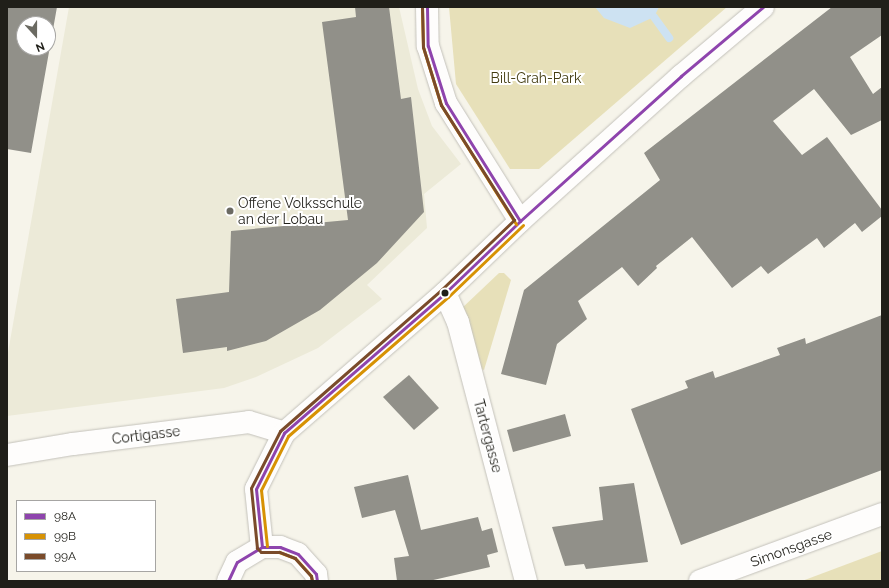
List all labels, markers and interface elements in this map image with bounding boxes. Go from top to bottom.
north arrow [16,16,56,56]
text: N [34,39,46,54]
park label: Bill-Grah-Park [491,70,581,86]
place label: Offene Volksschule an der Lobau [238,195,362,228]
marker: Offene Volksschule an der Lobau [225,206,235,216]
unlabelled marker [440,288,450,298]
street label: Tartergasse [470,398,506,474]
street label: Cortigasse [111,422,181,448]
legend [16,500,156,572]
text: 98A [54,509,76,523]
street label: Simonsgasse [748,525,834,571]
text: 99B [54,529,76,543]
text: 99A [54,549,76,563]

